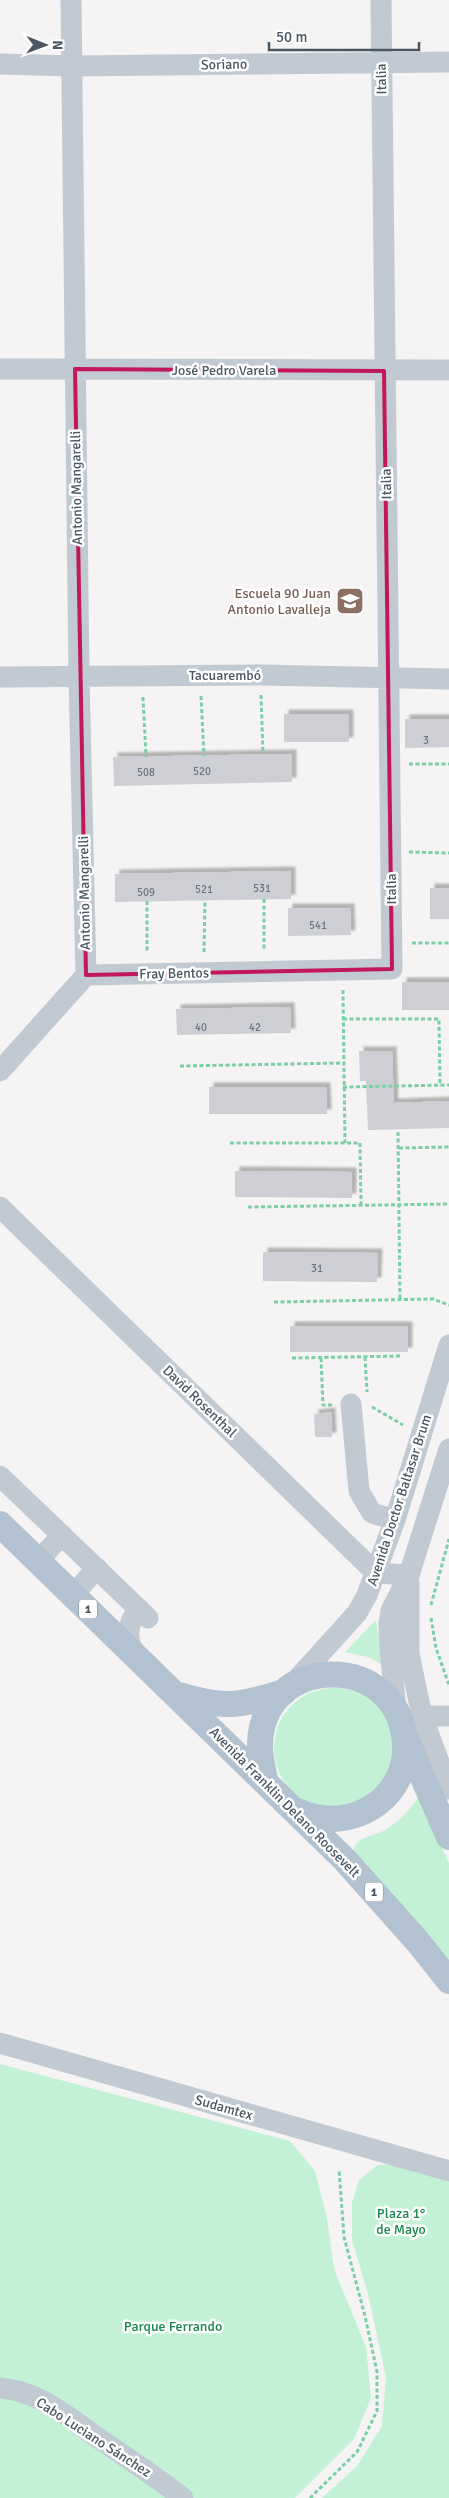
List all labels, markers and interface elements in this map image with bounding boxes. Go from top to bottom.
north arrow [20,20,70,70]
scale bar [269,20,419,52]
text: 50 m [276,28,307,46]
text: N [49,40,66,50]
street label: Soriano [201,56,247,73]
street label: Italia [373,63,390,95]
street label: José Pedro Varela [172,362,276,379]
street label: Antonio Mangarelli [67,431,86,545]
street label: Italia [378,468,395,500]
place label: Escuela 90 Juan Antonio Lavalleja [228,585,331,618]
school or university icon: Escuela 90 Juan Antonio Lavalleja [335,586,365,616]
street label: Tacuarembó [189,667,261,684]
house number: 3 [423,734,429,747]
house number: 520 [193,765,211,778]
house number: 508 [137,766,155,779]
street label: Antonio Mangarelli [75,836,94,950]
street label: Italia [383,873,400,905]
house number: 531 [253,882,271,895]
house number: 521 [195,883,213,896]
house number: 509 [137,886,155,899]
house number: 541 [309,919,327,932]
street label: Fray Bentos [139,964,209,983]
house number: 40 [195,1021,207,1034]
house number: 42 [249,1021,261,1034]
house number: 31 [311,1262,323,1275]
street label: David Rosenthal [159,1362,240,1441]
street label: Avenida Doctor Baltasar Brum [364,1412,435,1588]
road number: 1 [79,1600,97,1618]
street label: Avenida Franklin Delano Roosevelt [206,1724,363,1881]
road number: 1 [365,1882,383,1901]
street label: Sudamtex [193,2091,255,2124]
park label: Plaza 1° de Mayo [376,2205,426,2238]
park label: Parque Ferrando [124,2318,222,2335]
street label: Cabo Luciano Sánchez [33,2394,154,2481]

